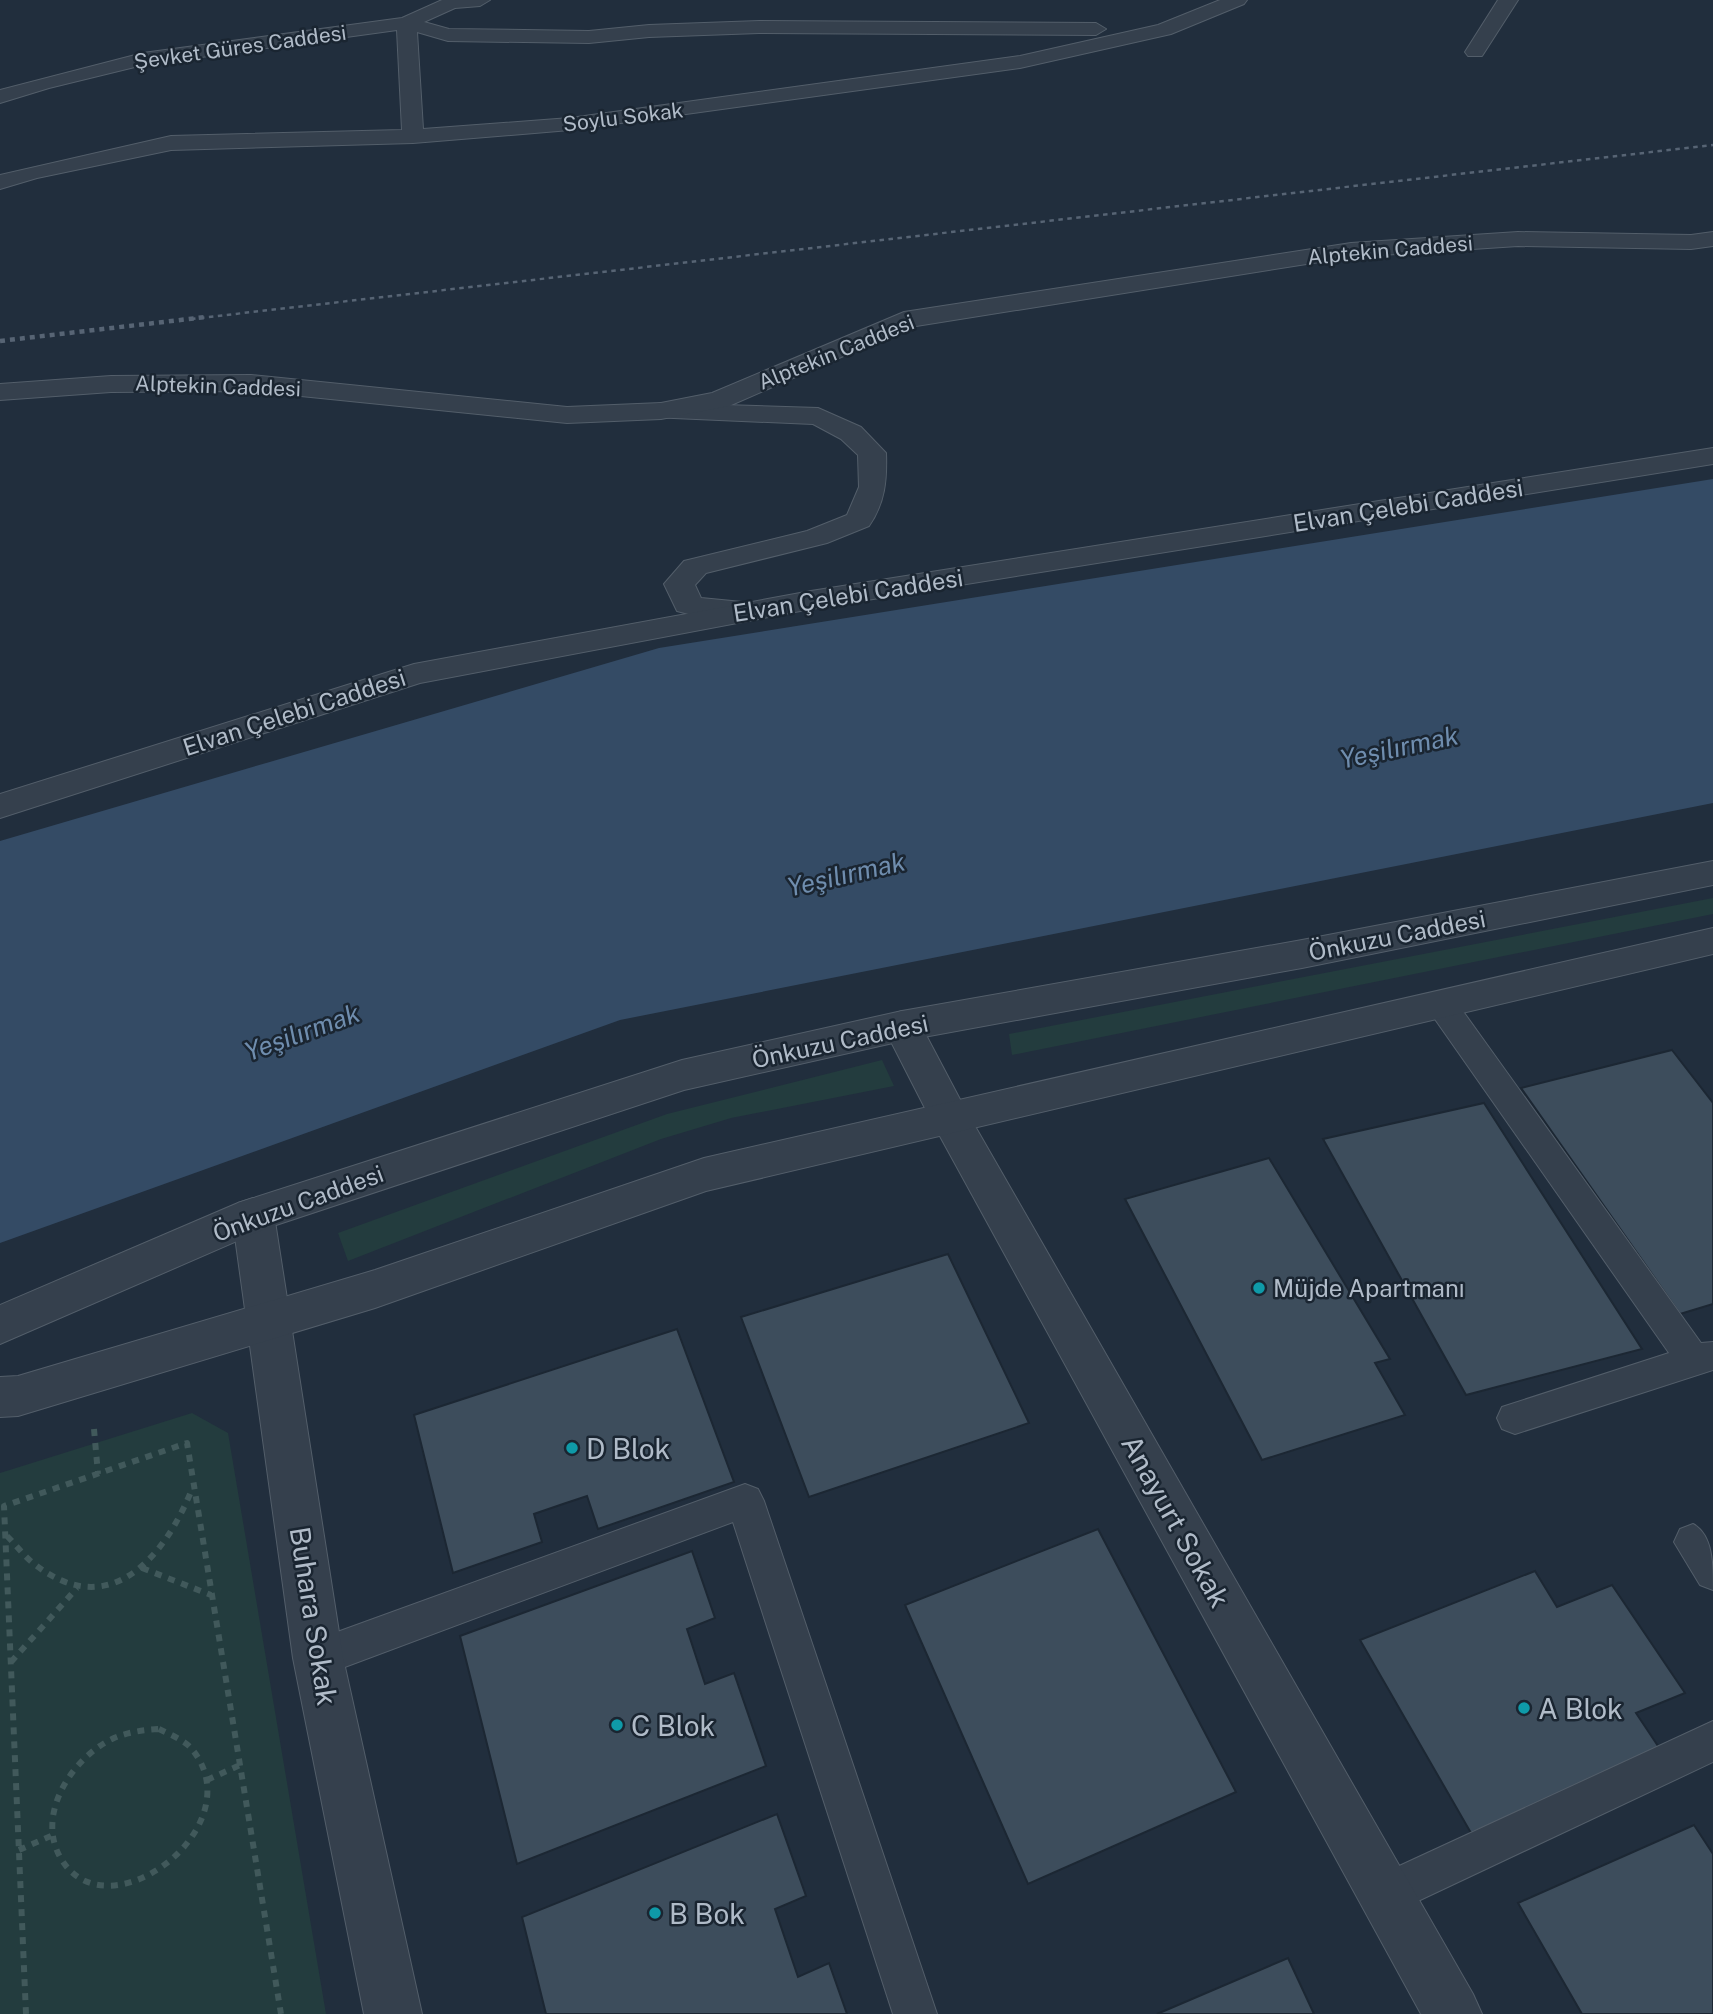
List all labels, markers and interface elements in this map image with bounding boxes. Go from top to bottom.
street label: Şevket Güres Caddesi [132,20,348,74]
street label: Soylu Sokak [561,97,685,137]
street label: Alptekin Caddesi [1306,230,1474,270]
street label: Alptekin Caddesi [754,309,918,395]
street label: Alptekin Caddesi [135,371,301,401]
street label: Elvan Çelebi Caddesi [1291,473,1525,537]
street label: Elvan Çelebi Caddesi [731,563,965,627]
street label: Elvan Çelebi Caddesi [179,663,409,761]
water label: Yeşilırmak [1337,719,1461,775]
water label: Yeşilırmak [784,845,908,903]
street label: Önkuzu Caddesi [1306,903,1488,966]
water label: Yeşilırmak [240,997,364,1067]
street label: Önkuzu Caddesi [749,1008,931,1073]
street label: Önkuzu Caddesi [209,1158,387,1247]
place label: Müjde Apartmanı [1273,1274,1465,1302]
marker: Müjde Apartmanı [1251,1280,1267,1296]
street label: Anayurt Sokak [1115,1429,1237,1613]
place label: D Blok [586,1432,670,1465]
marker: D Blok [564,1440,580,1456]
street label: Buhara Sokak [284,1524,344,1708]
place label: A Blok [1538,1692,1623,1725]
marker: A Blok [1516,1700,1532,1716]
place label: C Blok [631,1709,715,1742]
marker: C Blok [609,1717,625,1733]
place label: B Bok [669,1897,745,1930]
marker: B Bok [647,1905,663,1921]

